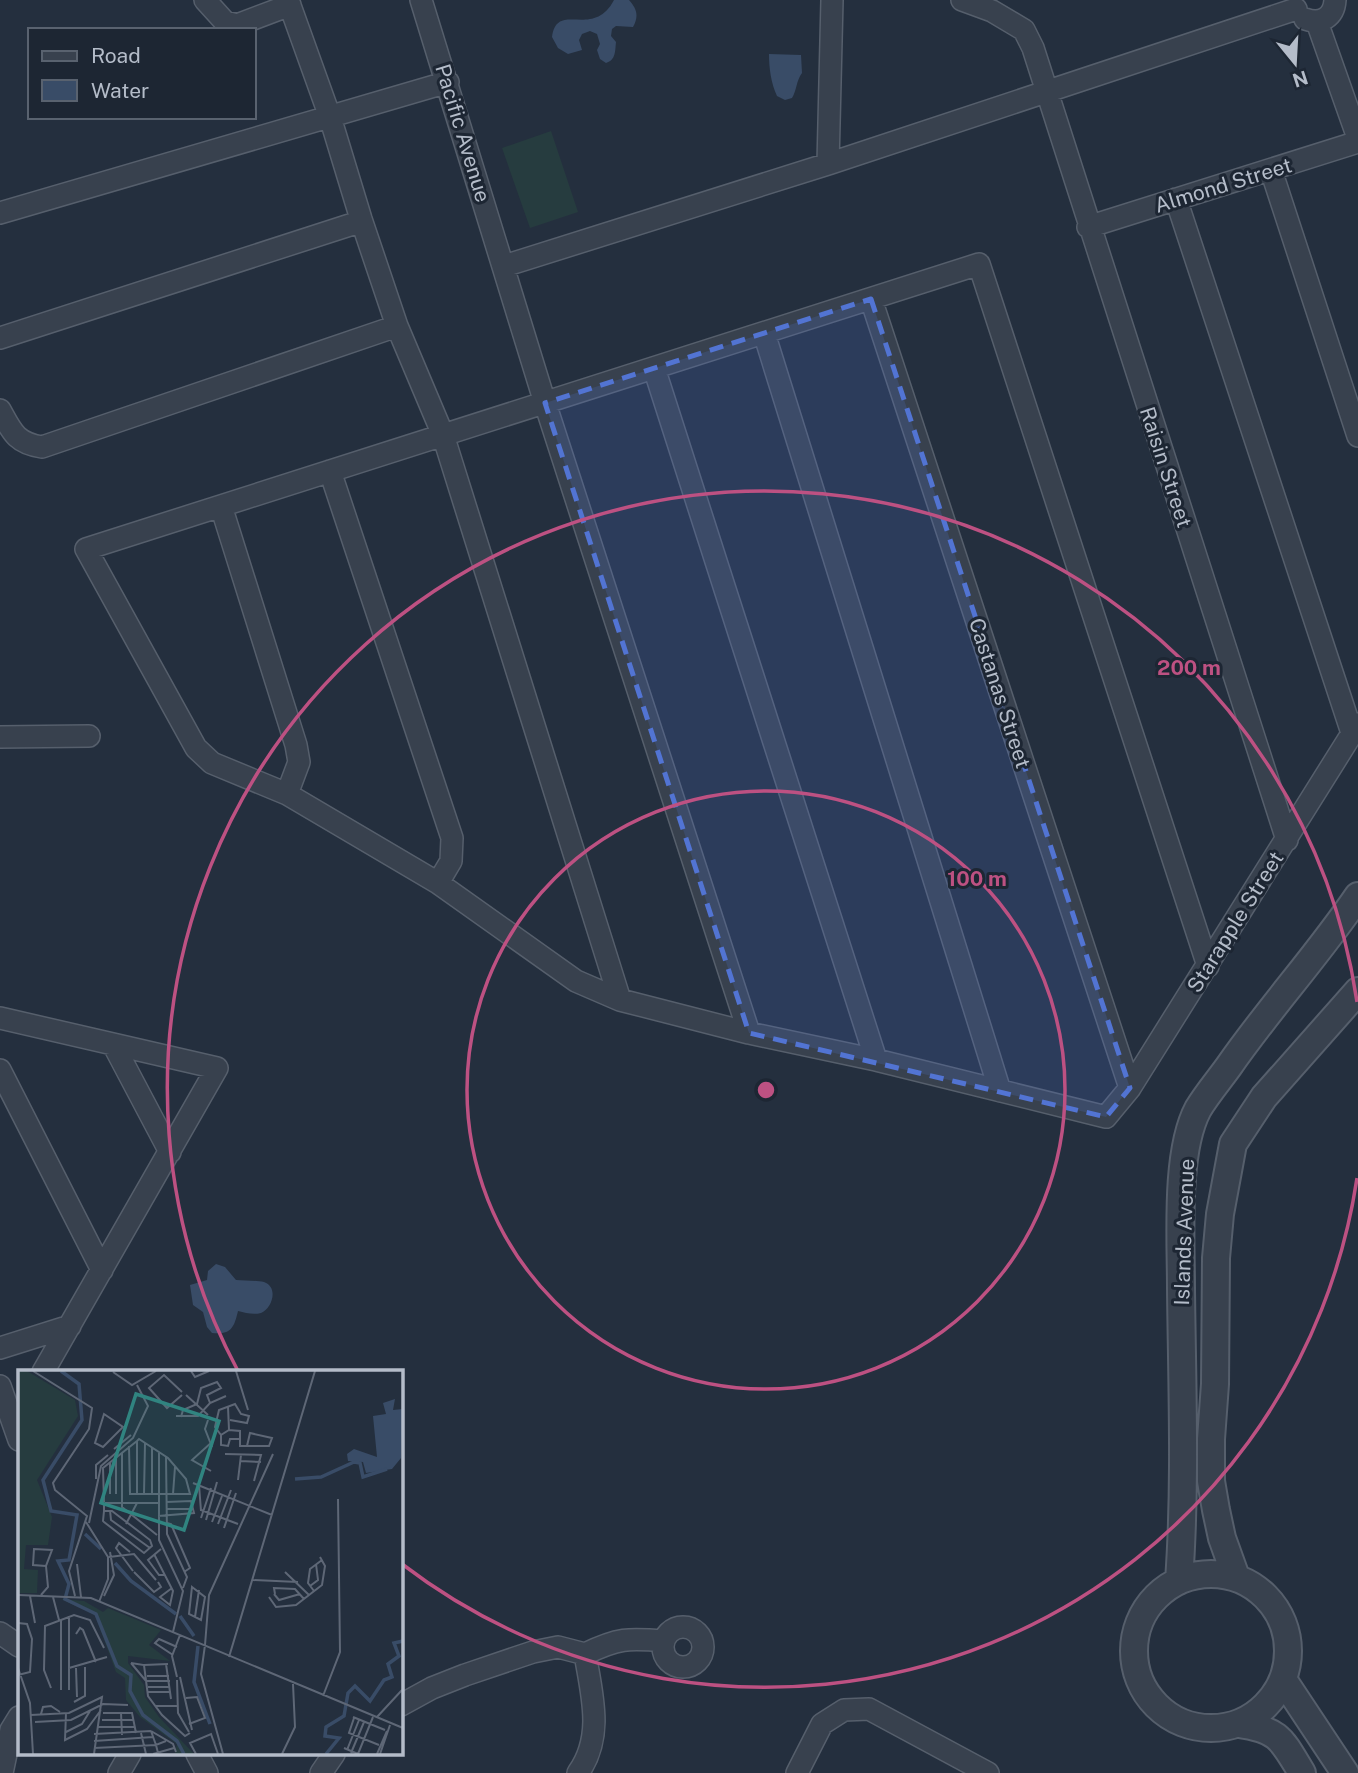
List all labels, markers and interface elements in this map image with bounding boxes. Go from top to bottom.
legend [28,28,256,119]
north arrow [1260,28,1330,98]
text: Road [91,43,141,68]
street label: Pacific Avenue [430,61,496,205]
text: N [1290,66,1311,92]
text: Water [91,78,149,103]
street label: Almond Street [1151,152,1295,218]
street label: Raisin Street [1135,404,1197,530]
street label: Castanas Street [964,615,1036,771]
text: 200 m [1157,655,1221,680]
street label: Starapple Street [1182,847,1288,997]
text: 100 m [947,866,1007,891]
centre of rings [754,1078,778,1102]
street label: Islands Avenue [1169,1158,1199,1306]
inset map [18,1370,402,1756]

